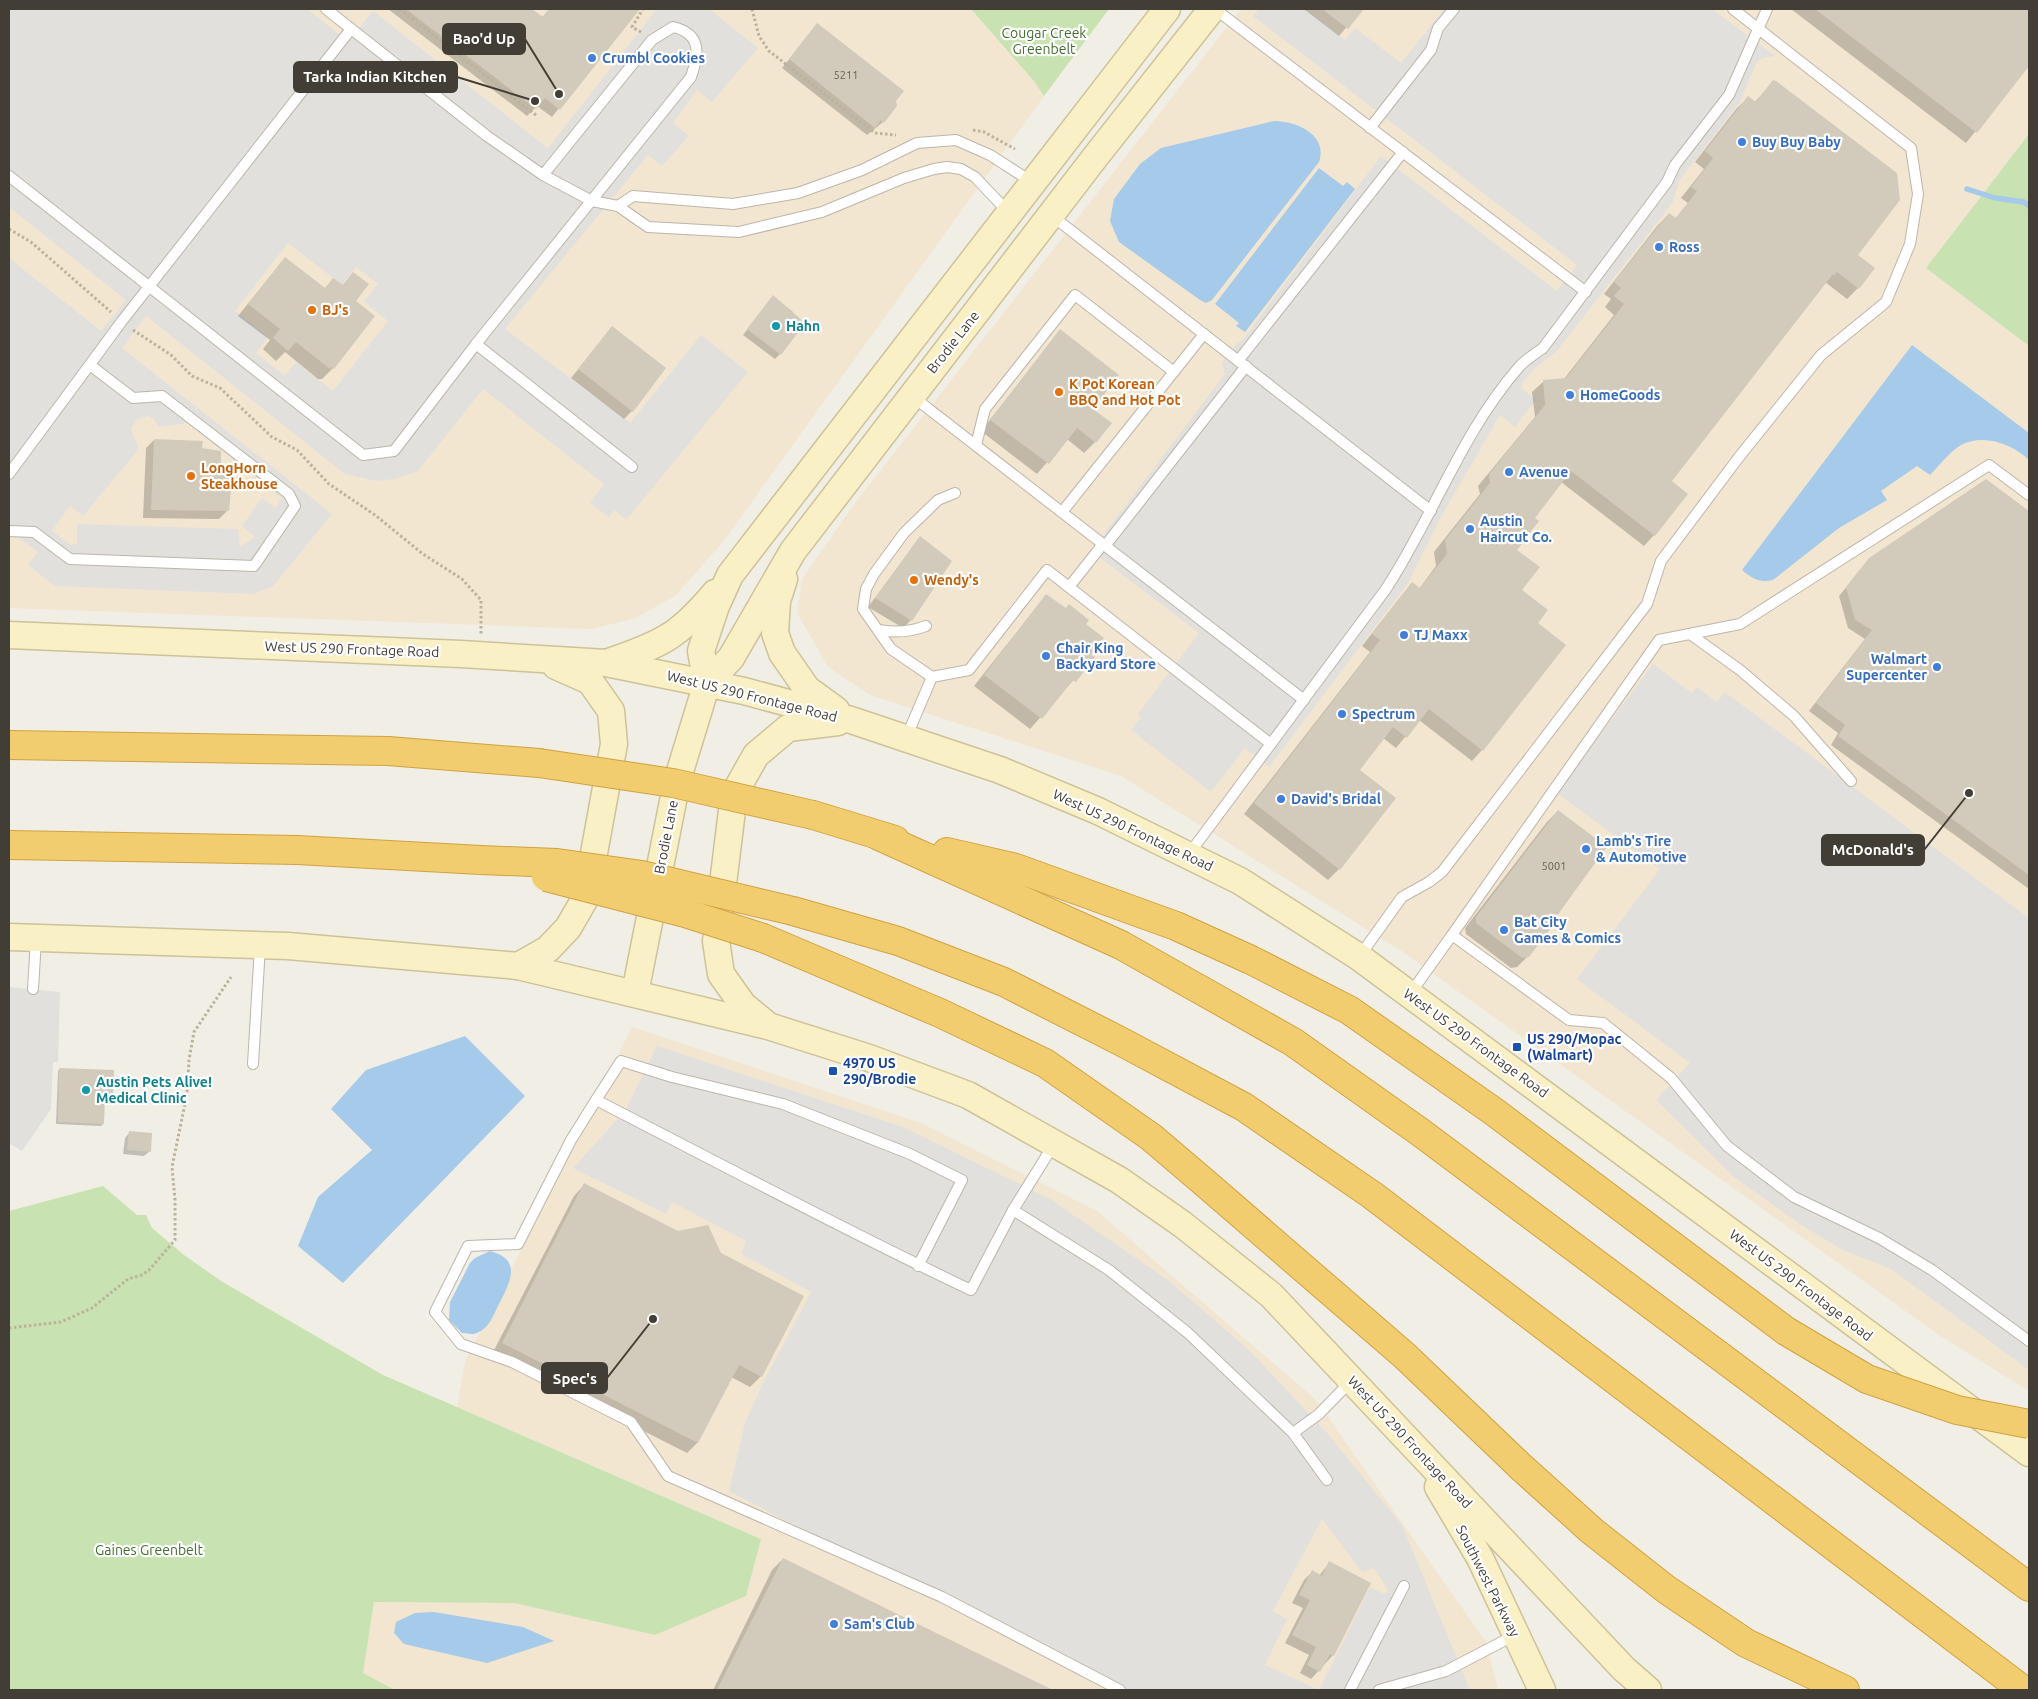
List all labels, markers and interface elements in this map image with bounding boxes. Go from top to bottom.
callout: Bao'd Up [443,24,525,54]
park label: Cougar Creek Greenbelt [1002,25,1086,57]
text: Bao'd Up [453,30,515,47]
place label: Crumbl Cookies [602,50,705,66]
marker: Crumbl Cookies [586,52,598,64]
callout: Tarka Indian Kitchen [294,62,457,92]
text: Tarka Indian Kitchen [303,68,447,85]
house number: 5211 [834,69,858,81]
place label: Buy Buy Baby [1752,134,1841,150]
marker: Buy Buy Baby [1736,136,1748,148]
place label: Ross [1669,239,1700,255]
marker: Ross [1653,241,1665,253]
place label: BJ's [322,302,349,318]
marker: BJ's [306,304,318,316]
street label: Brodie Lane [924,308,982,376]
place label: Hahn [786,318,820,334]
marker: Hahn [770,320,782,332]
place label: K Pot Korean BBQ and Hot Pot [1069,376,1180,408]
marker: K Pot Korean BBQ and Hot Pot [1053,386,1065,398]
place label: HomeGoods [1580,387,1661,403]
marker: HomeGoods [1564,389,1576,401]
place label: LongHorn Steakhouse [201,460,278,492]
place label: Avenue [1519,464,1568,480]
marker: Avenue [1503,466,1515,478]
marker: LongHorn Steakhouse [185,470,197,482]
place label: Austin Haircut Co. [1480,513,1552,545]
marker: Austin Haircut Co. [1464,523,1476,535]
place label: Wendy's [924,572,979,588]
marker: Wendy's [908,574,920,586]
place label: TJ Maxx [1414,627,1468,643]
marker: TJ Maxx [1398,629,1410,641]
street label: West US 290 Frontage Road [264,638,440,660]
place label: Chair King Backyard Store [1056,640,1156,672]
marker: Chair King Backyard Store [1040,650,1052,662]
place label: Walmart Supercenter [1846,651,1927,683]
marker: Walmart Supercenter [1931,661,1943,673]
street label: West US 290 Frontage Road [665,667,839,725]
place label: Spectrum [1352,706,1415,722]
marker: Spectrum [1336,708,1348,720]
street label: West US 290 Frontage Road [1050,786,1216,874]
place label: David's Bridal [1291,791,1381,807]
marker: David's Bridal [1275,793,1287,805]
street label: Brodie Lane [651,799,681,875]
place label: Lamb's Tire & Automotive [1596,833,1687,865]
callout: McDonald's [1822,835,1924,865]
text: McDonald's [1832,841,1914,858]
marker: Lamb's Tire & Automotive [1580,843,1592,855]
house number: 5001 [1542,860,1566,872]
place label: Bat City Games & Comics [1514,914,1621,946]
marker: Bat City Games & Comics [1498,924,1510,936]
street label: West US 290 Frontage Road [1401,985,1551,1101]
place label: US 290/Mopac (Walmart) [1527,1031,1622,1063]
marker: US 290/Mopac (Walmart) [1511,1041,1523,1053]
place label: 4970 US 290/Brodie [843,1055,916,1087]
marker: 4970 US 290/Brodie [827,1065,839,1077]
place label: Austin Pets Alive! Medical Clinic [96,1074,212,1106]
marker: Austin Pets Alive! Medical Clinic [80,1084,92,1096]
street label: West US 290 Frontage Road [1726,1226,1876,1344]
callout: Spec's [542,1363,607,1393]
text: Spec's [553,1370,597,1387]
street label: West US 290 Frontage Road [1345,1373,1475,1511]
street label: Southwest Parkway [1453,1523,1523,1640]
park label: Gaines Greenbelt [95,1542,203,1558]
place label: Sam's Club [844,1616,915,1632]
marker: Sam's Club [828,1618,840,1630]

